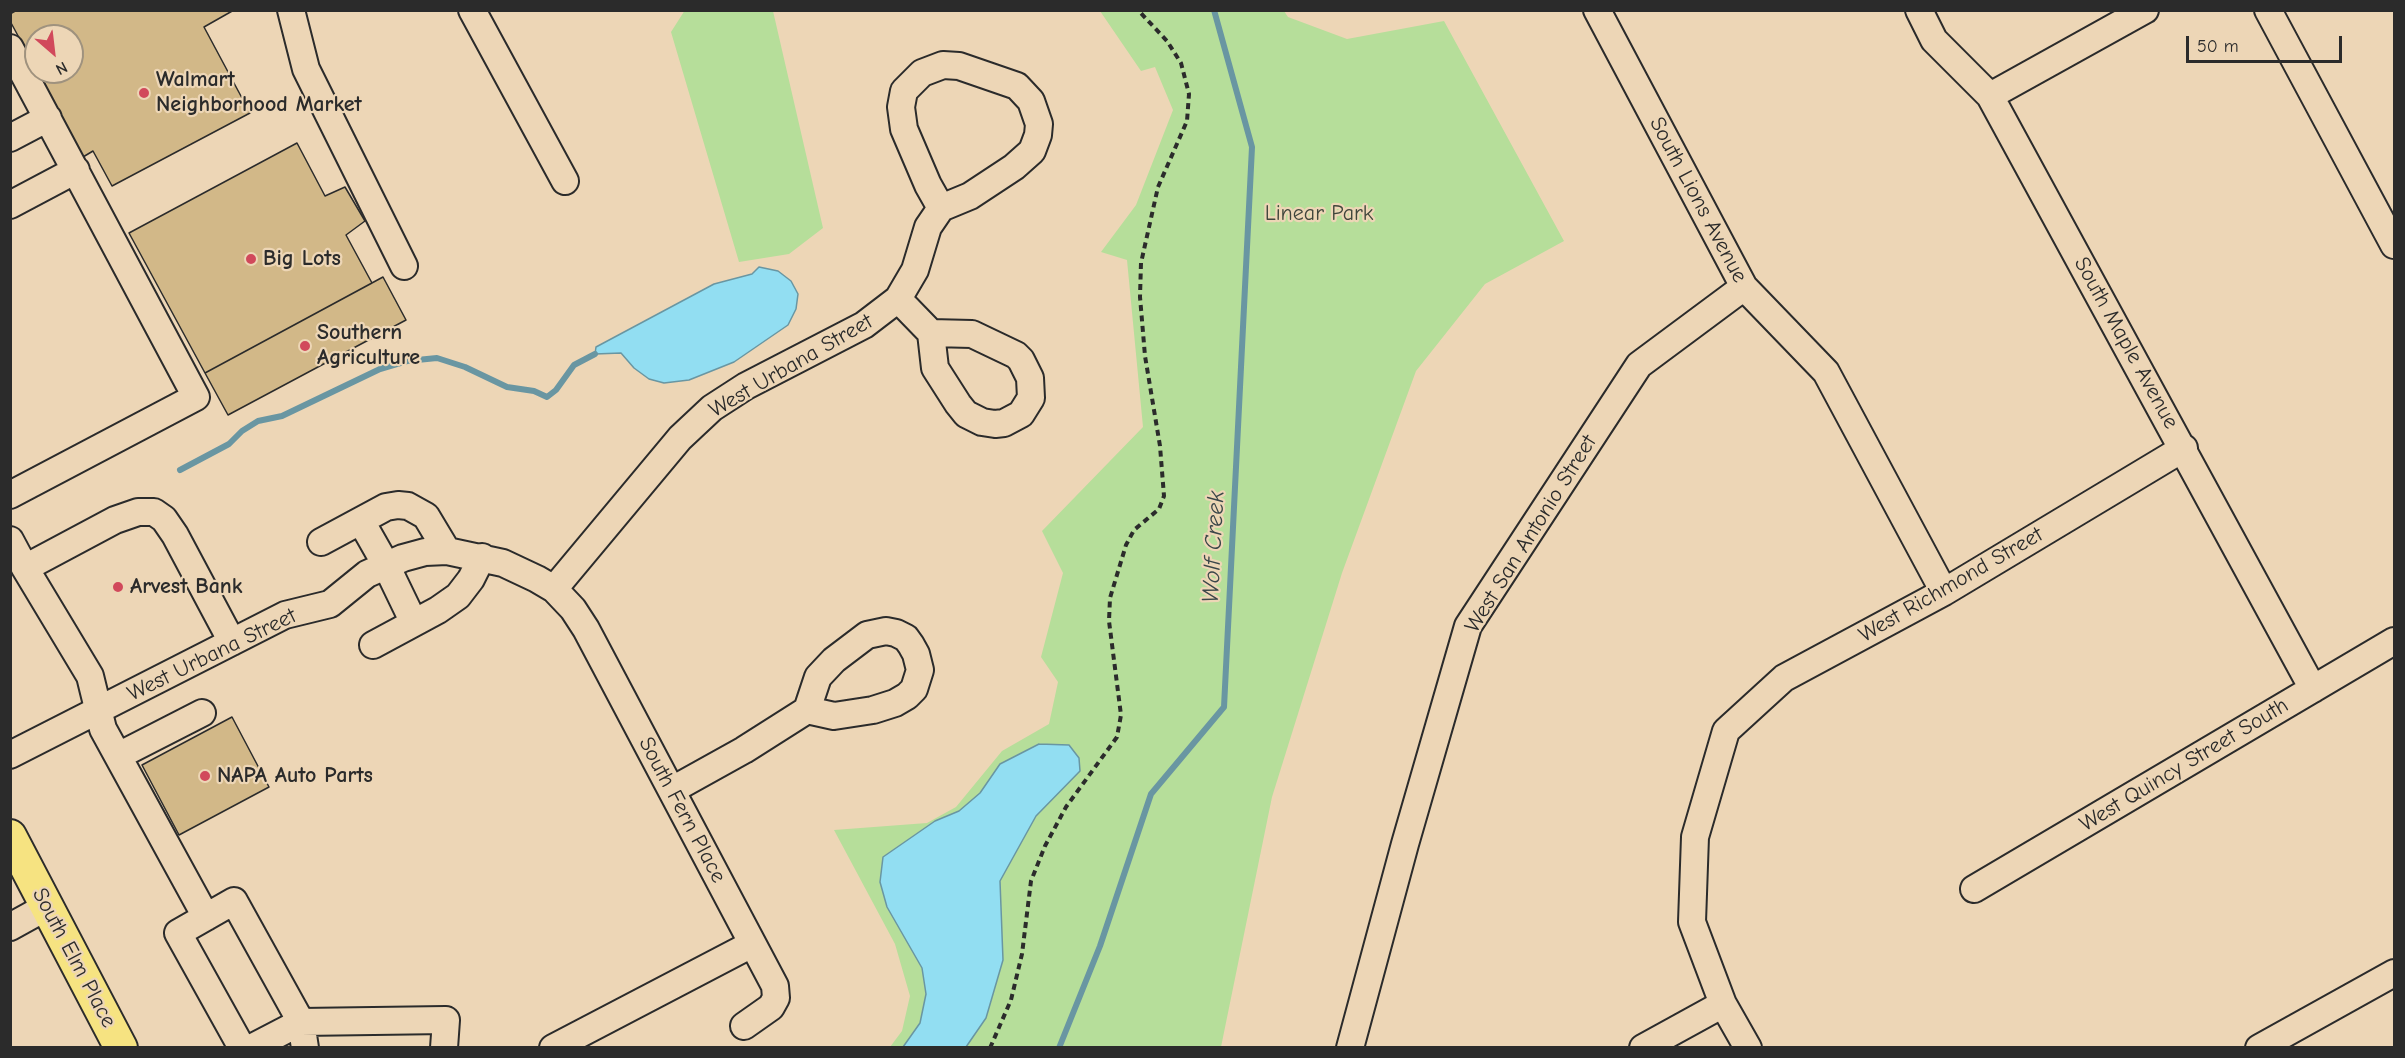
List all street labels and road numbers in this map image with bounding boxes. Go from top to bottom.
street label: South Lions Avenue [1643,113,1753,287]
street label: South Maple Avenue [2068,253,2184,433]
street label: West Urbana Street [705,308,877,424]
street label: West San Antonio Street [1459,430,1603,638]
street label: West Richmond Street [1854,522,2048,648]
street label: West Urbana Street [123,603,301,707]
street label: West Quincy Street South [2075,692,2293,838]
street label: South Fern Place [632,733,732,887]
street label: South Elm Place [26,884,122,1032]

